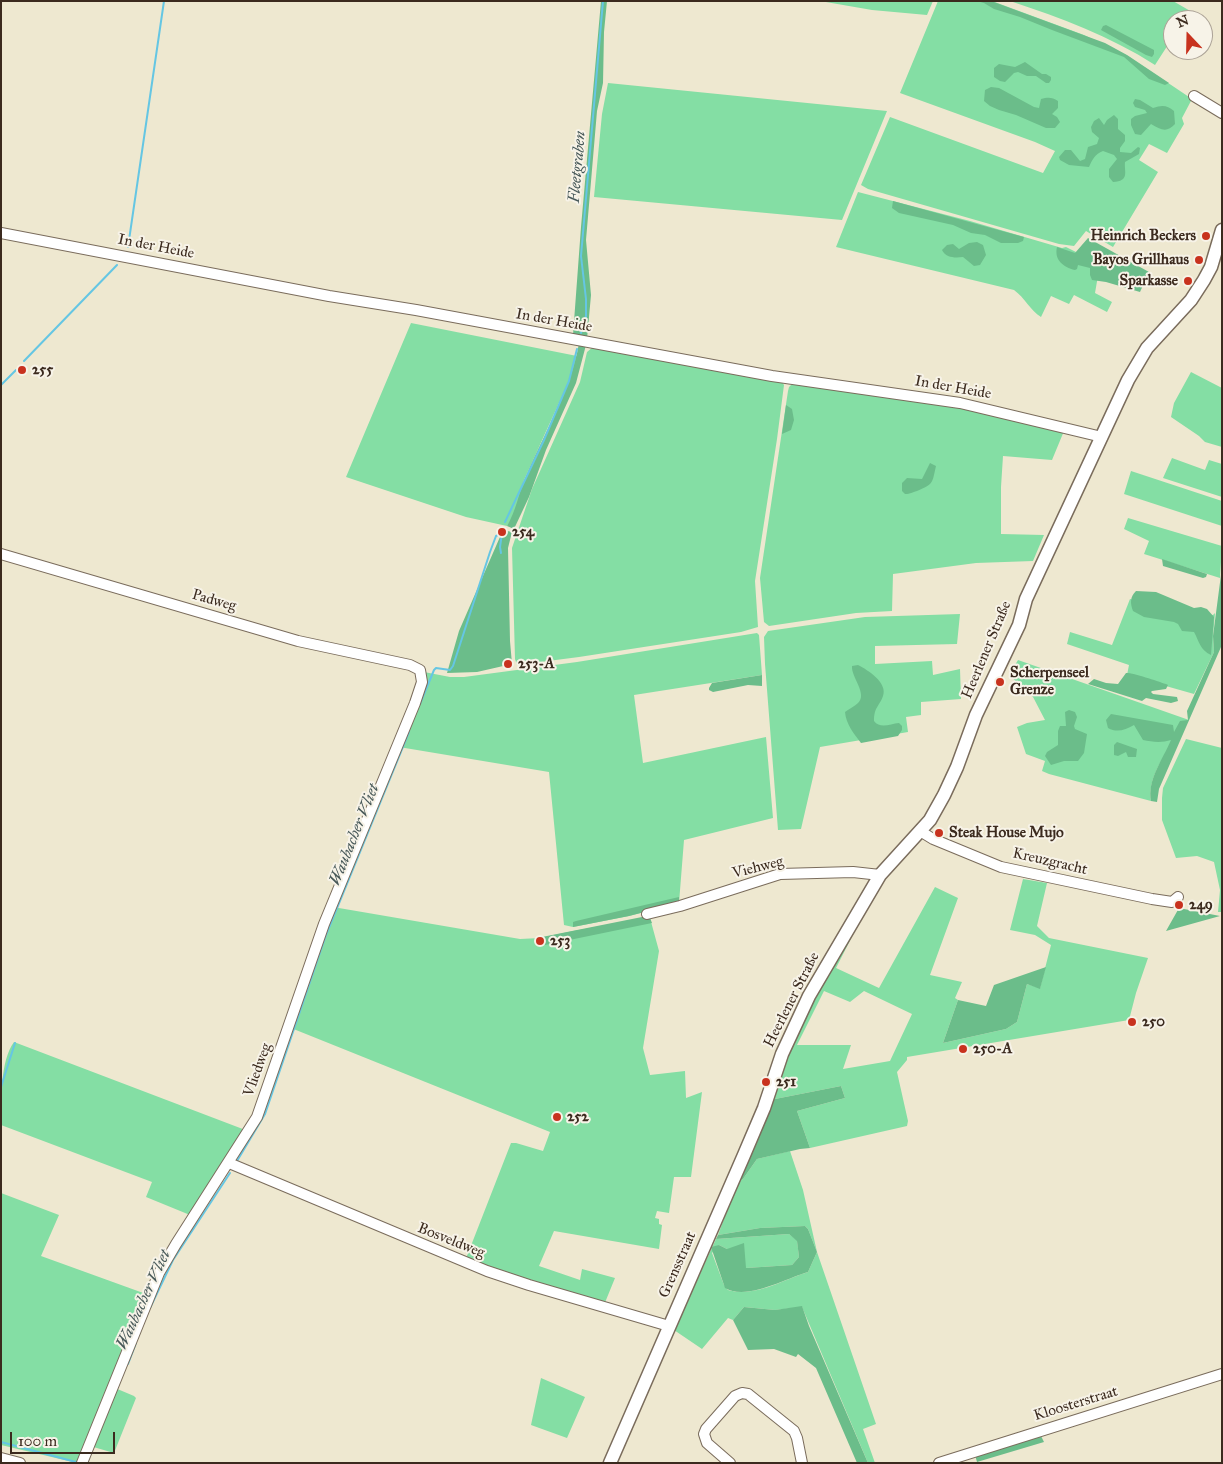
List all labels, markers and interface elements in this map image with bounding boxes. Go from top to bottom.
north arrow [1163,10,1213,60]
text: N [1174,11,1191,32]
water label: Fleetgraben [565,130,591,204]
place label: Heinrich Beckers [1090,227,1196,245]
marker: Heinrich Beckers [1200,230,1212,242]
street label: In der Heide [116,231,196,263]
place label: Bayos Grillhaus [1093,251,1189,269]
marker: Bayos Grillhaus [1193,254,1205,266]
place label: Sparkasse [1120,272,1178,290]
marker: Sparkasse [1182,275,1194,287]
street label: In der Heide [514,305,594,337]
place label: 255 [32,361,53,379]
marker: 255 [16,364,28,376]
street label: In der Heide [913,372,993,404]
place label: 254 [512,523,534,541]
marker: 254 [496,526,508,538]
street label: Padweg [190,586,238,616]
street label: Heerlener Straße [958,599,1016,701]
place label: 253-A [518,655,555,673]
marker: 253-A [502,658,514,670]
place label: Scherpenseel Grenze [1010,664,1089,699]
marker: Scherpenseel Grenze [994,676,1006,688]
water label: Waubacher Vliet [326,782,384,888]
place label: Steak House Mujo [949,824,1064,842]
marker: Steak House Mujo [933,827,945,839]
street label: Kreuzgracht [1011,845,1089,879]
street label: Viehweg [731,853,785,883]
place label: 249 [1189,896,1213,914]
marker: 249 [1173,899,1185,911]
place label: 253 [550,932,570,950]
marker: 253 [534,935,546,947]
street label: Heerlener Straße [760,949,824,1051]
place label: 250 [1142,1013,1165,1031]
marker: 250 [1126,1016,1138,1028]
place label: 250-A [973,1040,1012,1058]
street label: Vliedweg [240,1041,276,1099]
marker: 250-A [957,1043,969,1055]
place label: 251 [776,1073,796,1091]
marker: 251 [760,1076,772,1088]
place label: 252 [567,1108,589,1126]
marker: 252 [551,1111,563,1123]
street label: Bosveldweg [415,1219,487,1263]
street label: Grensstraat [655,1229,701,1301]
water label: Waubacher Vliet [113,1247,175,1353]
street label: Kloosterstraat [1032,1383,1120,1425]
scale bar [12,1422,118,1454]
text: 100 m [18,1432,57,1450]

